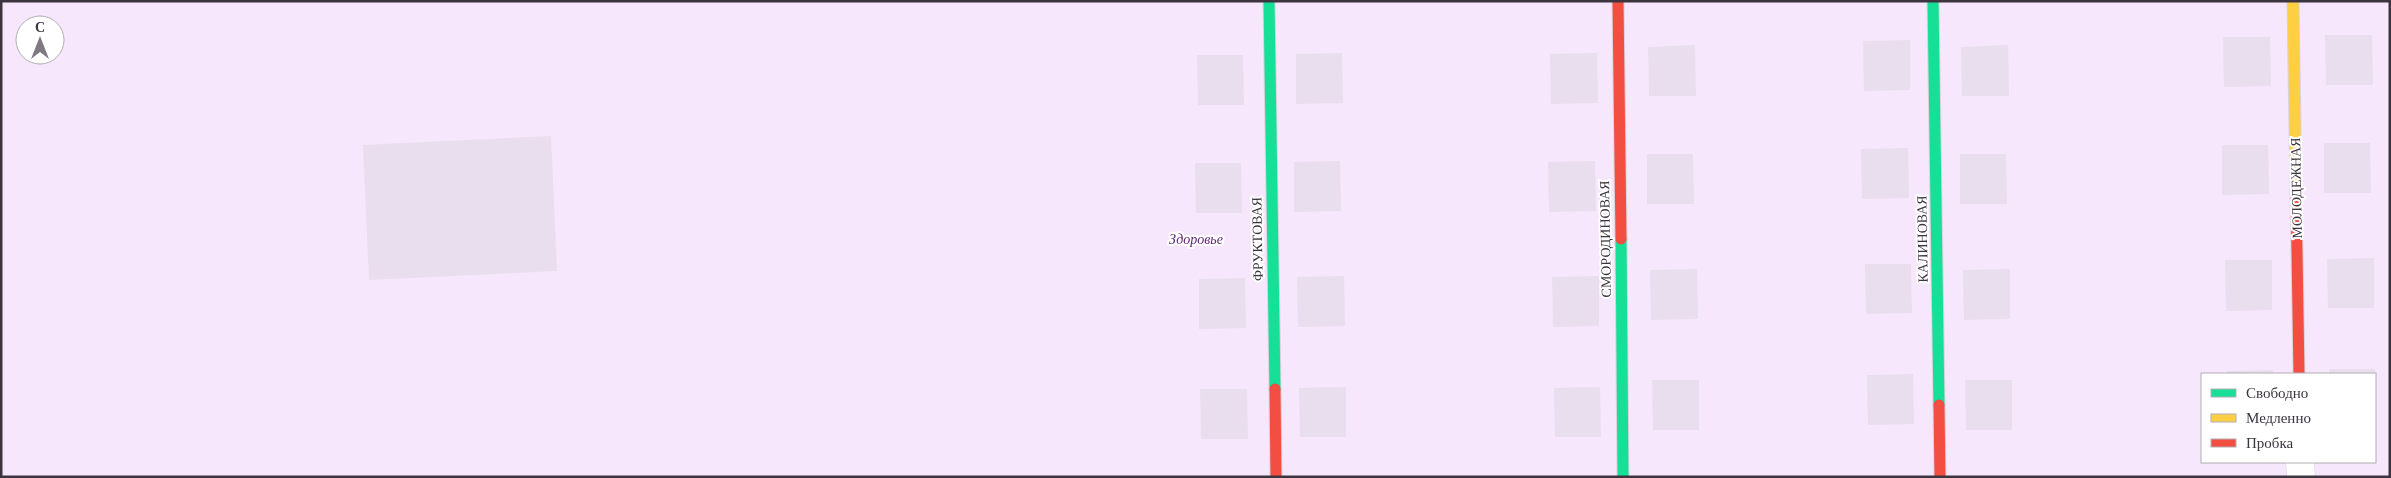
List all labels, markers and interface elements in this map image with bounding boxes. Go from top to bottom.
north arrow [15,15,65,65]
text: С [35,20,45,35]
street label: МОЛОДЕЖНАЯ [2288,137,2305,239]
street label: СМОРОДИНОВАЯ [1597,180,1614,298]
street label: КАЛИНОВАЯ [1914,195,1931,283]
street label: ФРУКТОВАЯ [1249,197,1266,281]
park label: Здоровье [1169,232,1223,247]
legend [2201,373,2376,463]
text: Свободно [2246,385,2308,401]
text: Медленно [2246,410,2311,426]
text: Пробка [2246,435,2294,451]

